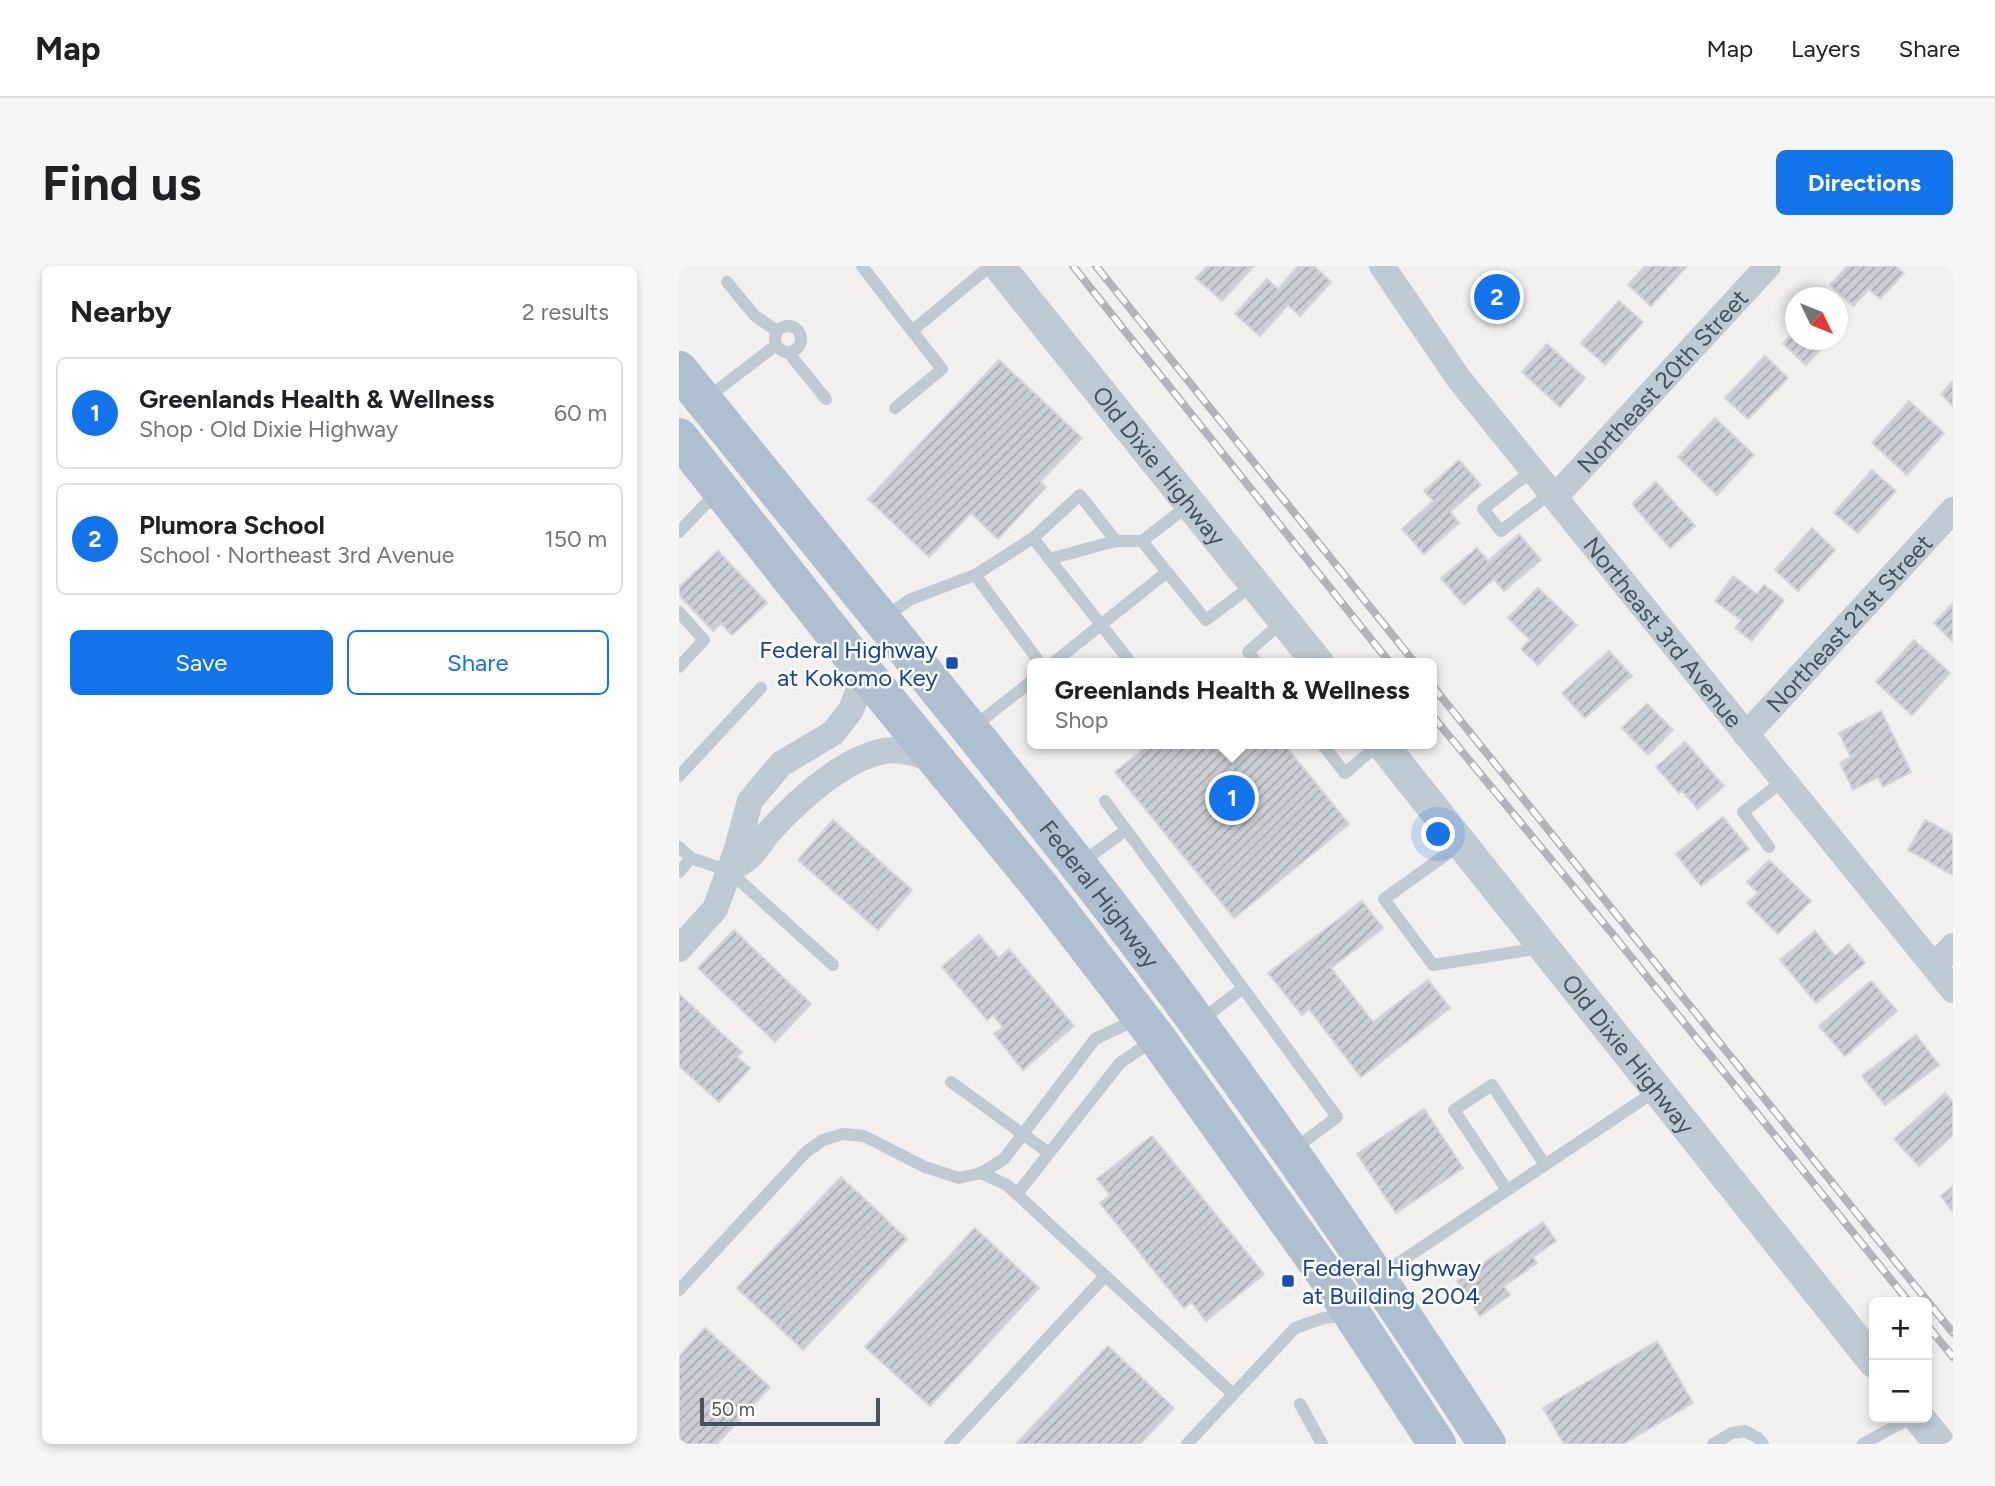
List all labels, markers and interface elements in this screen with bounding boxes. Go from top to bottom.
text: Map [35,29,101,68]
text: Map [1706,34,1753,63]
text: Layers [1791,34,1860,63]
text: Share [1898,34,1960,63]
button: Directions [1776,150,1953,215]
text: Find us [42,153,201,212]
pin: 2 [1474,271,1520,323]
street label: Northeast 20th Street [1570,283,1754,479]
north arrow [1785,287,1848,350]
text: Nearby [70,293,172,330]
text: 2 results [522,298,609,326]
street label: Old Dixie Highway [1087,380,1232,551]
text: Greenlands Health & Wellness [139,383,494,415]
text: 1 [90,399,100,427]
text: 60 m [554,399,607,427]
text: Shop · Old Dixie Highway [139,415,398,443]
text: Plumora School [139,509,325,541]
text: 2 [88,525,102,553]
text: 150 m [544,525,607,553]
street label: Northeast 21st Street [1760,528,1938,718]
street label: Northeast 3rd Avenue [1578,531,1749,733]
text: School · Northeast 3rd Avenue [139,541,454,569]
button: Save [70,630,333,695]
button: Share [347,630,609,695]
place label: Federal Highway at Kokomo Key [759,635,938,692]
marker: Federal Highway at Kokomo Key [944,655,960,671]
popup [1027,658,1437,749]
text: Greenlands Health & Wellness [1054,674,1410,706]
text: Shop [1054,706,1108,734]
pin: 1 [1209,772,1255,824]
street label: Federal Highway [1034,814,1166,974]
your location [1421,817,1455,851]
street label: Old Dixie Highway [1556,968,1701,1140]
place label: Federal Highway at Building 2004 [1302,1253,1481,1310]
marker: Federal Highway at Building 2004 [1280,1273,1296,1289]
map controls [1869,1297,1932,1423]
button: + [1869,1297,1932,1360]
button: − [1869,1360,1932,1423]
scale bar [700,1395,880,1427]
text: 50 m [711,1398,755,1421]

